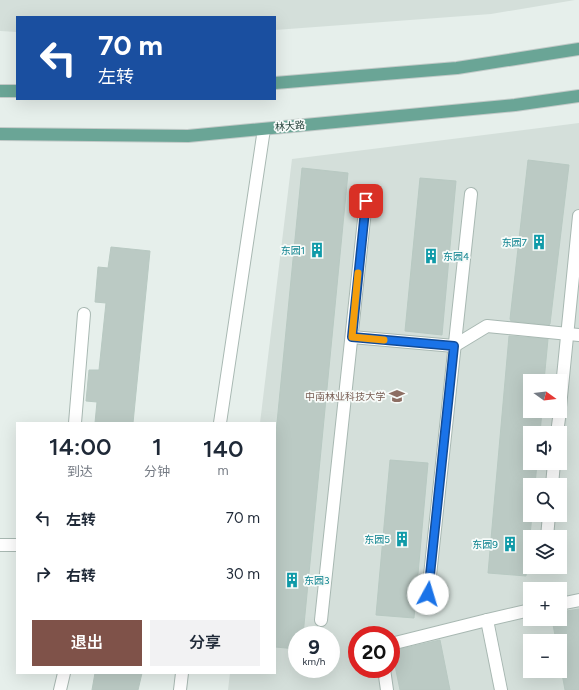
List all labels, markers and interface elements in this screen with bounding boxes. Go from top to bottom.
text: 70 m [98,28,163,62]
icon: left [32,32,84,84]
text: 左转 [98,66,134,88]
street label: 林大路 [274,118,306,134]
pin [349,184,383,218]
icon: arrive [355,190,377,212]
building icon: 东园7 [530,233,548,251]
place label: 东园7 [502,236,528,249]
building icon: 东园1 [308,241,326,259]
place label: 东园1 [281,244,305,257]
building icon: 东园4 [422,247,440,265]
place label: 东园4 [443,250,469,263]
north arrow [523,374,567,418]
map controls [523,374,567,678]
school or university icon: 中南林业科技大学 [388,387,406,405]
place label: 中南林业科技大学 [305,390,385,403]
button: sound [523,426,567,470]
text: 14:00 [49,432,111,461]
text: 1 [152,432,162,461]
text: 140 [203,434,243,463]
text: m [218,463,229,478]
text: 到达 [67,464,93,479]
text: 分钟 [144,464,170,479]
button: search [523,478,567,522]
icon: left [32,507,54,529]
text: 70 m [226,509,260,527]
text: 左转 [66,511,96,529]
building icon: 东园5 [393,530,411,548]
button: layers [523,530,567,574]
place label: 东园5 [364,533,390,546]
building icon: 东园9 [501,535,519,553]
place label: 东园9 [472,538,498,551]
icon: right [32,563,54,585]
text: 30 m [226,565,260,583]
text: 右转 [66,567,96,585]
building icon: 东园3 [283,571,301,589]
position arrow [407,573,449,615]
place label: 东园3 [304,574,329,587]
button: + [523,582,567,626]
button: 退出 [32,620,142,666]
button: 分享 [150,620,260,666]
speed limit sign: 20 [348,626,400,678]
button: − [523,634,567,678]
text: 9 [308,635,320,659]
text: km/h [303,655,325,668]

